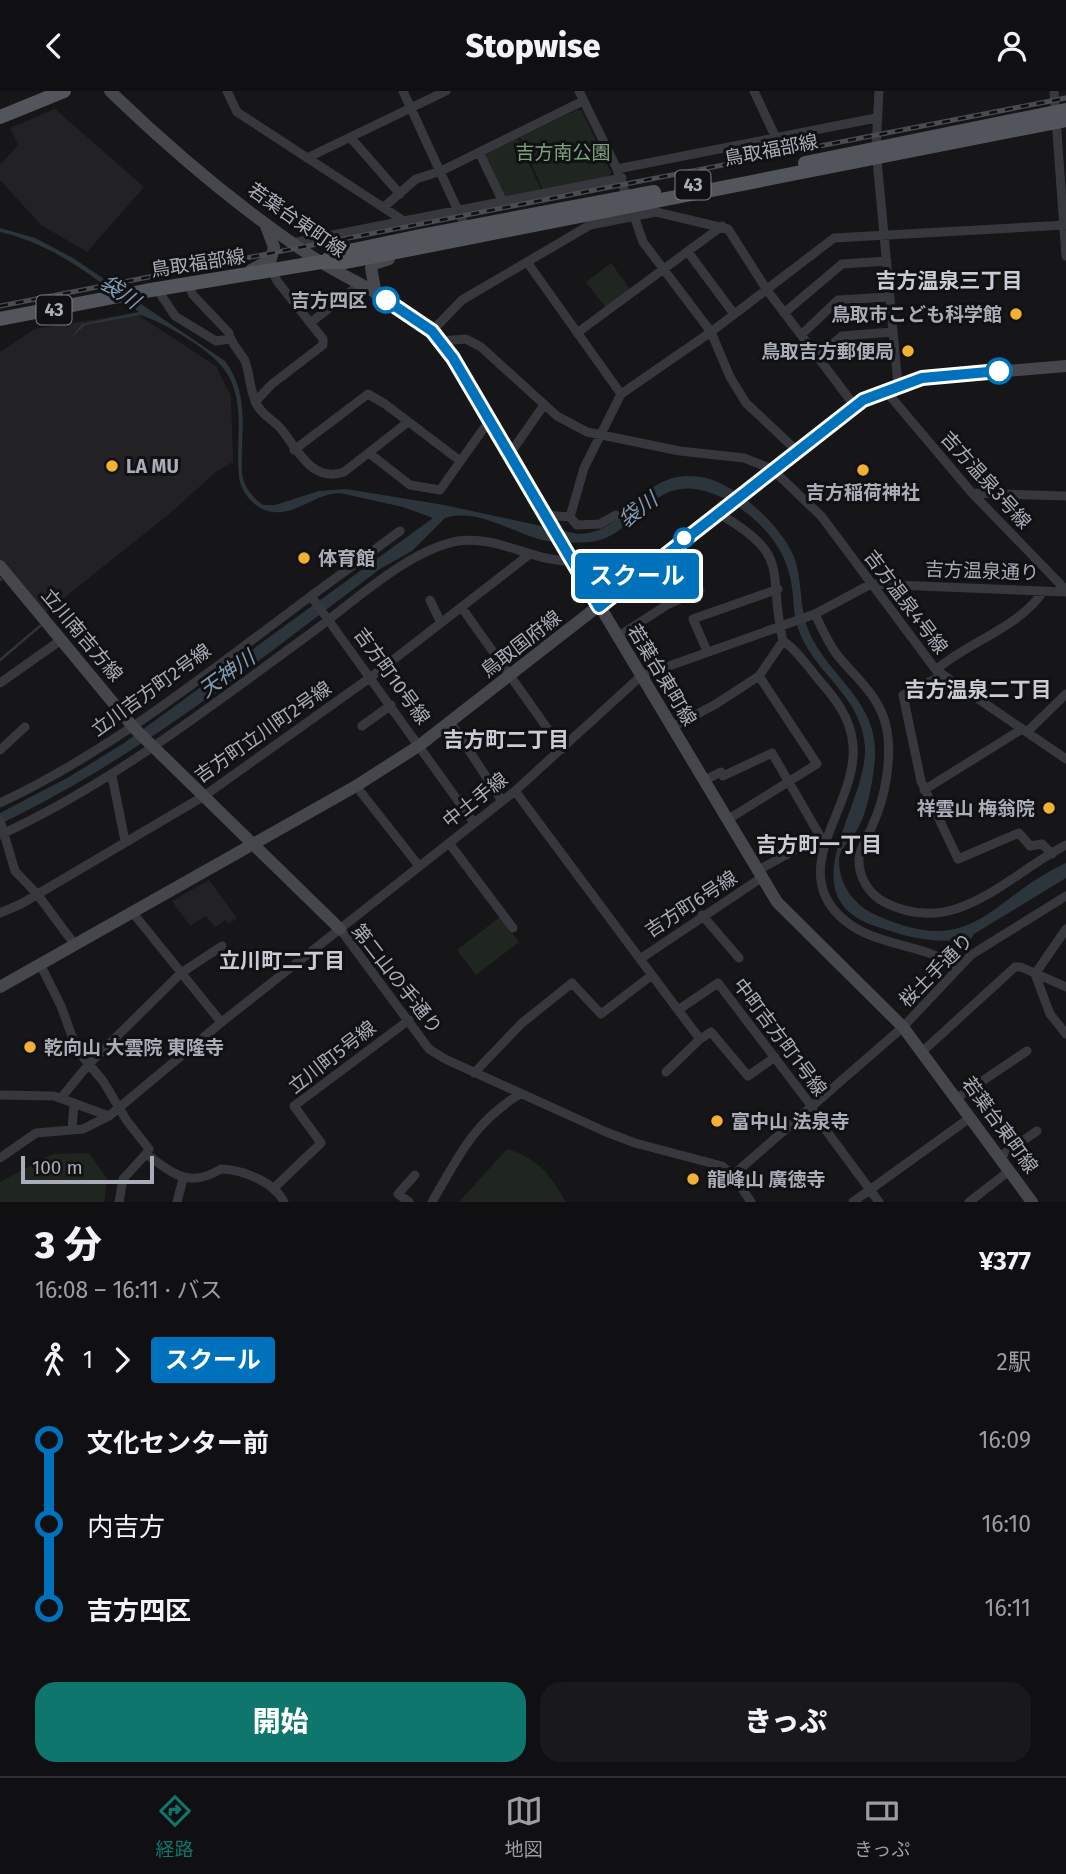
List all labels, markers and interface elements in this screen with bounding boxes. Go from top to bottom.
icon: back [35,27,73,65]
text: Stopwise [465,27,601,65]
icon: person [993,27,1031,65]
street label: 鳥取福部線 [722,130,820,170]
park label: 吉方南公園 [515,141,611,164]
road number: 43 [676,171,710,199]
street label: 若葉台東町線 [244,178,350,262]
street label: 鳥取福部線 [149,244,247,282]
district label: 吉方温泉三丁目 [876,268,1023,294]
water label: 袋川 [95,269,146,316]
marker: 吉方四区 [373,287,399,313]
place label: 吉方四区 [291,289,367,312]
road number: 43 [36,295,72,324]
place label: 鳥取市こども科学館 [831,303,1002,326]
marker: 鳥取市こども科学館 [1008,306,1024,322]
place label: 鳥取吉方郵便局 [761,340,894,363]
marker: 鳥取吉方郵便局 [900,343,916,359]
unlabelled marker [986,358,1012,384]
street label: 吉方温泉3号線 [936,426,1036,534]
place label: LA MU [126,455,179,478]
marker: LA MU [104,458,120,474]
marker: 吉方稲荷神社 [855,462,871,478]
place label: 吉方稲荷神社 [806,481,920,504]
water label: 袋川 [613,486,664,533]
unlabelled marker [674,528,694,548]
street label: 吉方温泉4号線 [859,546,953,658]
place label: 体育館 [318,547,375,570]
marker: 体育館 [296,550,312,566]
line badge: スクール [588,553,686,599]
street label: 吉方温泉通り [925,558,1039,584]
text: スクール [589,562,685,590]
street label: 立川南吉方線 [37,584,127,686]
street label: 鳥取国府線 [476,606,566,682]
street label: 若葉台東町線 [623,620,701,730]
street label: 吉方町10号線 [349,623,435,729]
street label: 立川吉方町2号線 [87,639,215,741]
water label: 天神川 [194,644,262,703]
street label: 吉方町立川町2号線 [190,676,336,788]
district label: 吉方温泉二丁目 [905,677,1052,703]
district label: 吉方町二丁目 [443,727,569,753]
street label: 中土手線 [438,768,512,832]
place label: 祥雲山 梅翁院 [916,797,1035,820]
marker: 祥雲山 梅翁院 [1041,800,1057,816]
district label: 吉方町一丁目 [756,832,882,858]
street label: 吉方町6号線 [641,866,741,942]
street label: 第二山の手通り [347,920,447,1038]
street label: 桜土手通り [894,928,978,1012]
district label: 立川町二丁目 [219,948,345,974]
street label: 中町吉方町1号線 [728,974,832,1100]
street label: 立川町5号線 [284,1016,380,1098]
place label: 乾向山 大雲院 東隆寺 [44,1036,224,1059]
marker: 乾向山 大雲院 東隆寺 [22,1039,38,1055]
street label: 若葉台東町線 [957,1072,1043,1178]
place label: 富中山 法泉寺 [731,1110,850,1133]
marker: 富中山 法泉寺 [709,1113,725,1129]
scale bar [21,1153,154,1185]
text: 100 m [32,1156,83,1179]
place label: 龍峰山 廣徳寺 [707,1168,826,1191]
marker: 龍峰山 廣徳寺 [685,1171,701,1187]
text: 3 分 [35,1222,102,1268]
text: ¥377 [979,1246,1031,1277]
text: 16:08 – 16:11 · バス [35,1276,223,1304]
icon: walk [35,1341,73,1379]
icon: forward [103,1341,141,1379]
text: 1 [83,1346,93,1374]
text: スクール [165,1346,261,1374]
text: 2駅 [997,1348,1031,1376]
text: 16:09 [979,1426,1031,1454]
text: 文化センター前 [87,1428,269,1459]
text: 16:10 [981,1510,1031,1538]
text: 内吉方 [87,1512,165,1543]
text: 16:11 [985,1594,1031,1622]
text: 吉方四区 [87,1596,191,1627]
button: 開始 [35,1682,526,1762]
button: きっぷ [540,1682,1031,1762]
tab: 経路 [156,1792,194,1861]
tab: 地図 [505,1792,543,1861]
tab: きっぷ [854,1792,910,1861]

